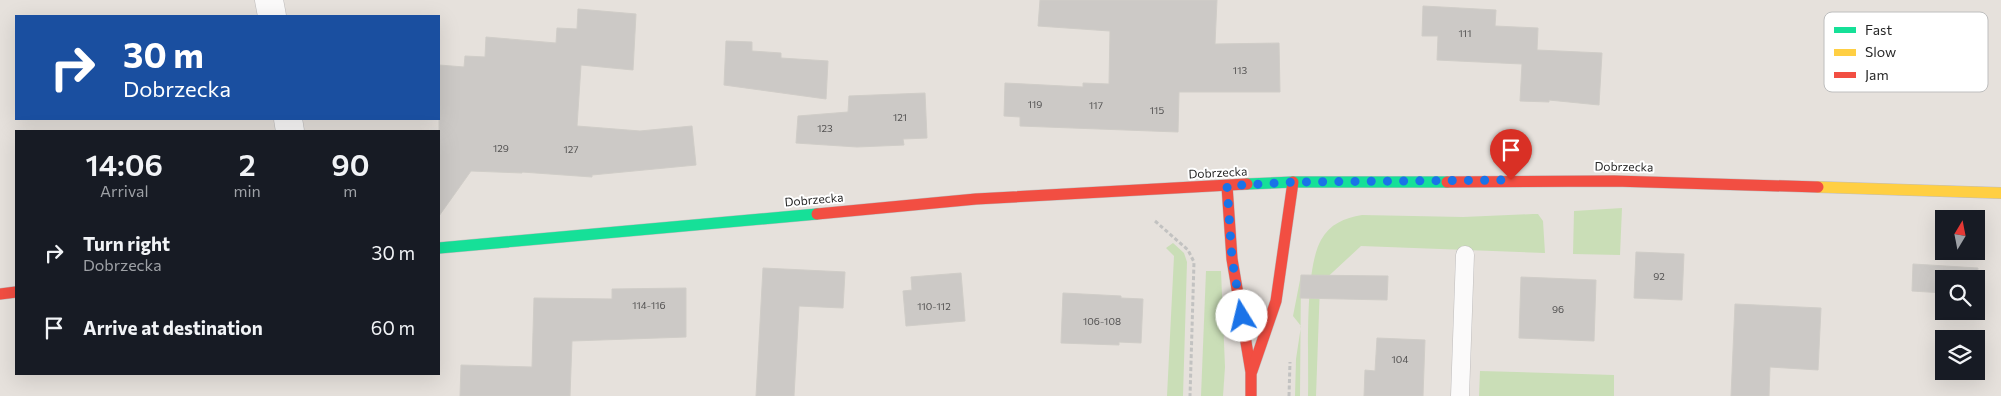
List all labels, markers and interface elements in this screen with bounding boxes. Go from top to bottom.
legend [1824,12,1988,92]
text: Fast [1865,21,1892,38]
house number: 111 [1459,27,1471,39]
text: 30 m [123,32,204,75]
icon: right [40,35,105,100]
text: Slow [1865,43,1896,60]
house number: 113 [1233,64,1247,76]
text: Jam [1865,66,1889,83]
text: Dobrzecka [123,75,231,102]
house number: 119 [1028,98,1042,110]
house number: 117 [1089,99,1103,111]
house number: 115 [1150,104,1164,116]
house number: 121 [893,111,907,123]
house number: 123 [817,122,833,134]
pin [1490,129,1532,180]
icon: arrive [1497,136,1525,164]
house number: 129 [493,142,509,154]
house number: 127 [563,143,579,155]
text: 14:06 [86,145,163,182]
text: 2 [239,145,256,182]
text: 90 [331,145,369,182]
street label: Dobrzecka [1594,158,1654,174]
street label: Dobrzecka [1188,163,1248,181]
text: Arrival [100,181,148,200]
text: min [233,181,261,200]
text: m [343,181,357,200]
street label: Dobrzecka [784,189,844,209]
north arrow [1935,210,1985,260]
map controls [1935,210,1985,380]
text: Turn right [83,232,170,255]
icon: right [40,239,68,267]
text: 30 m [372,241,415,264]
text: Dobrzecka [83,255,162,274]
house number: 92 [1653,270,1665,282]
button: search [1935,270,1985,320]
position arrow [1215,289,1267,341]
house number: 114-116 [632,299,666,311]
house number: 110-112 [917,300,951,312]
house number: 96 [1552,303,1564,315]
icon: arrive [40,314,68,342]
house number: 106-108 [1083,315,1121,327]
text: Arrive at destination [83,316,263,339]
text: 60 m [371,316,415,339]
button: layers [1935,330,1985,380]
house number: 104 [1392,353,1408,365]

